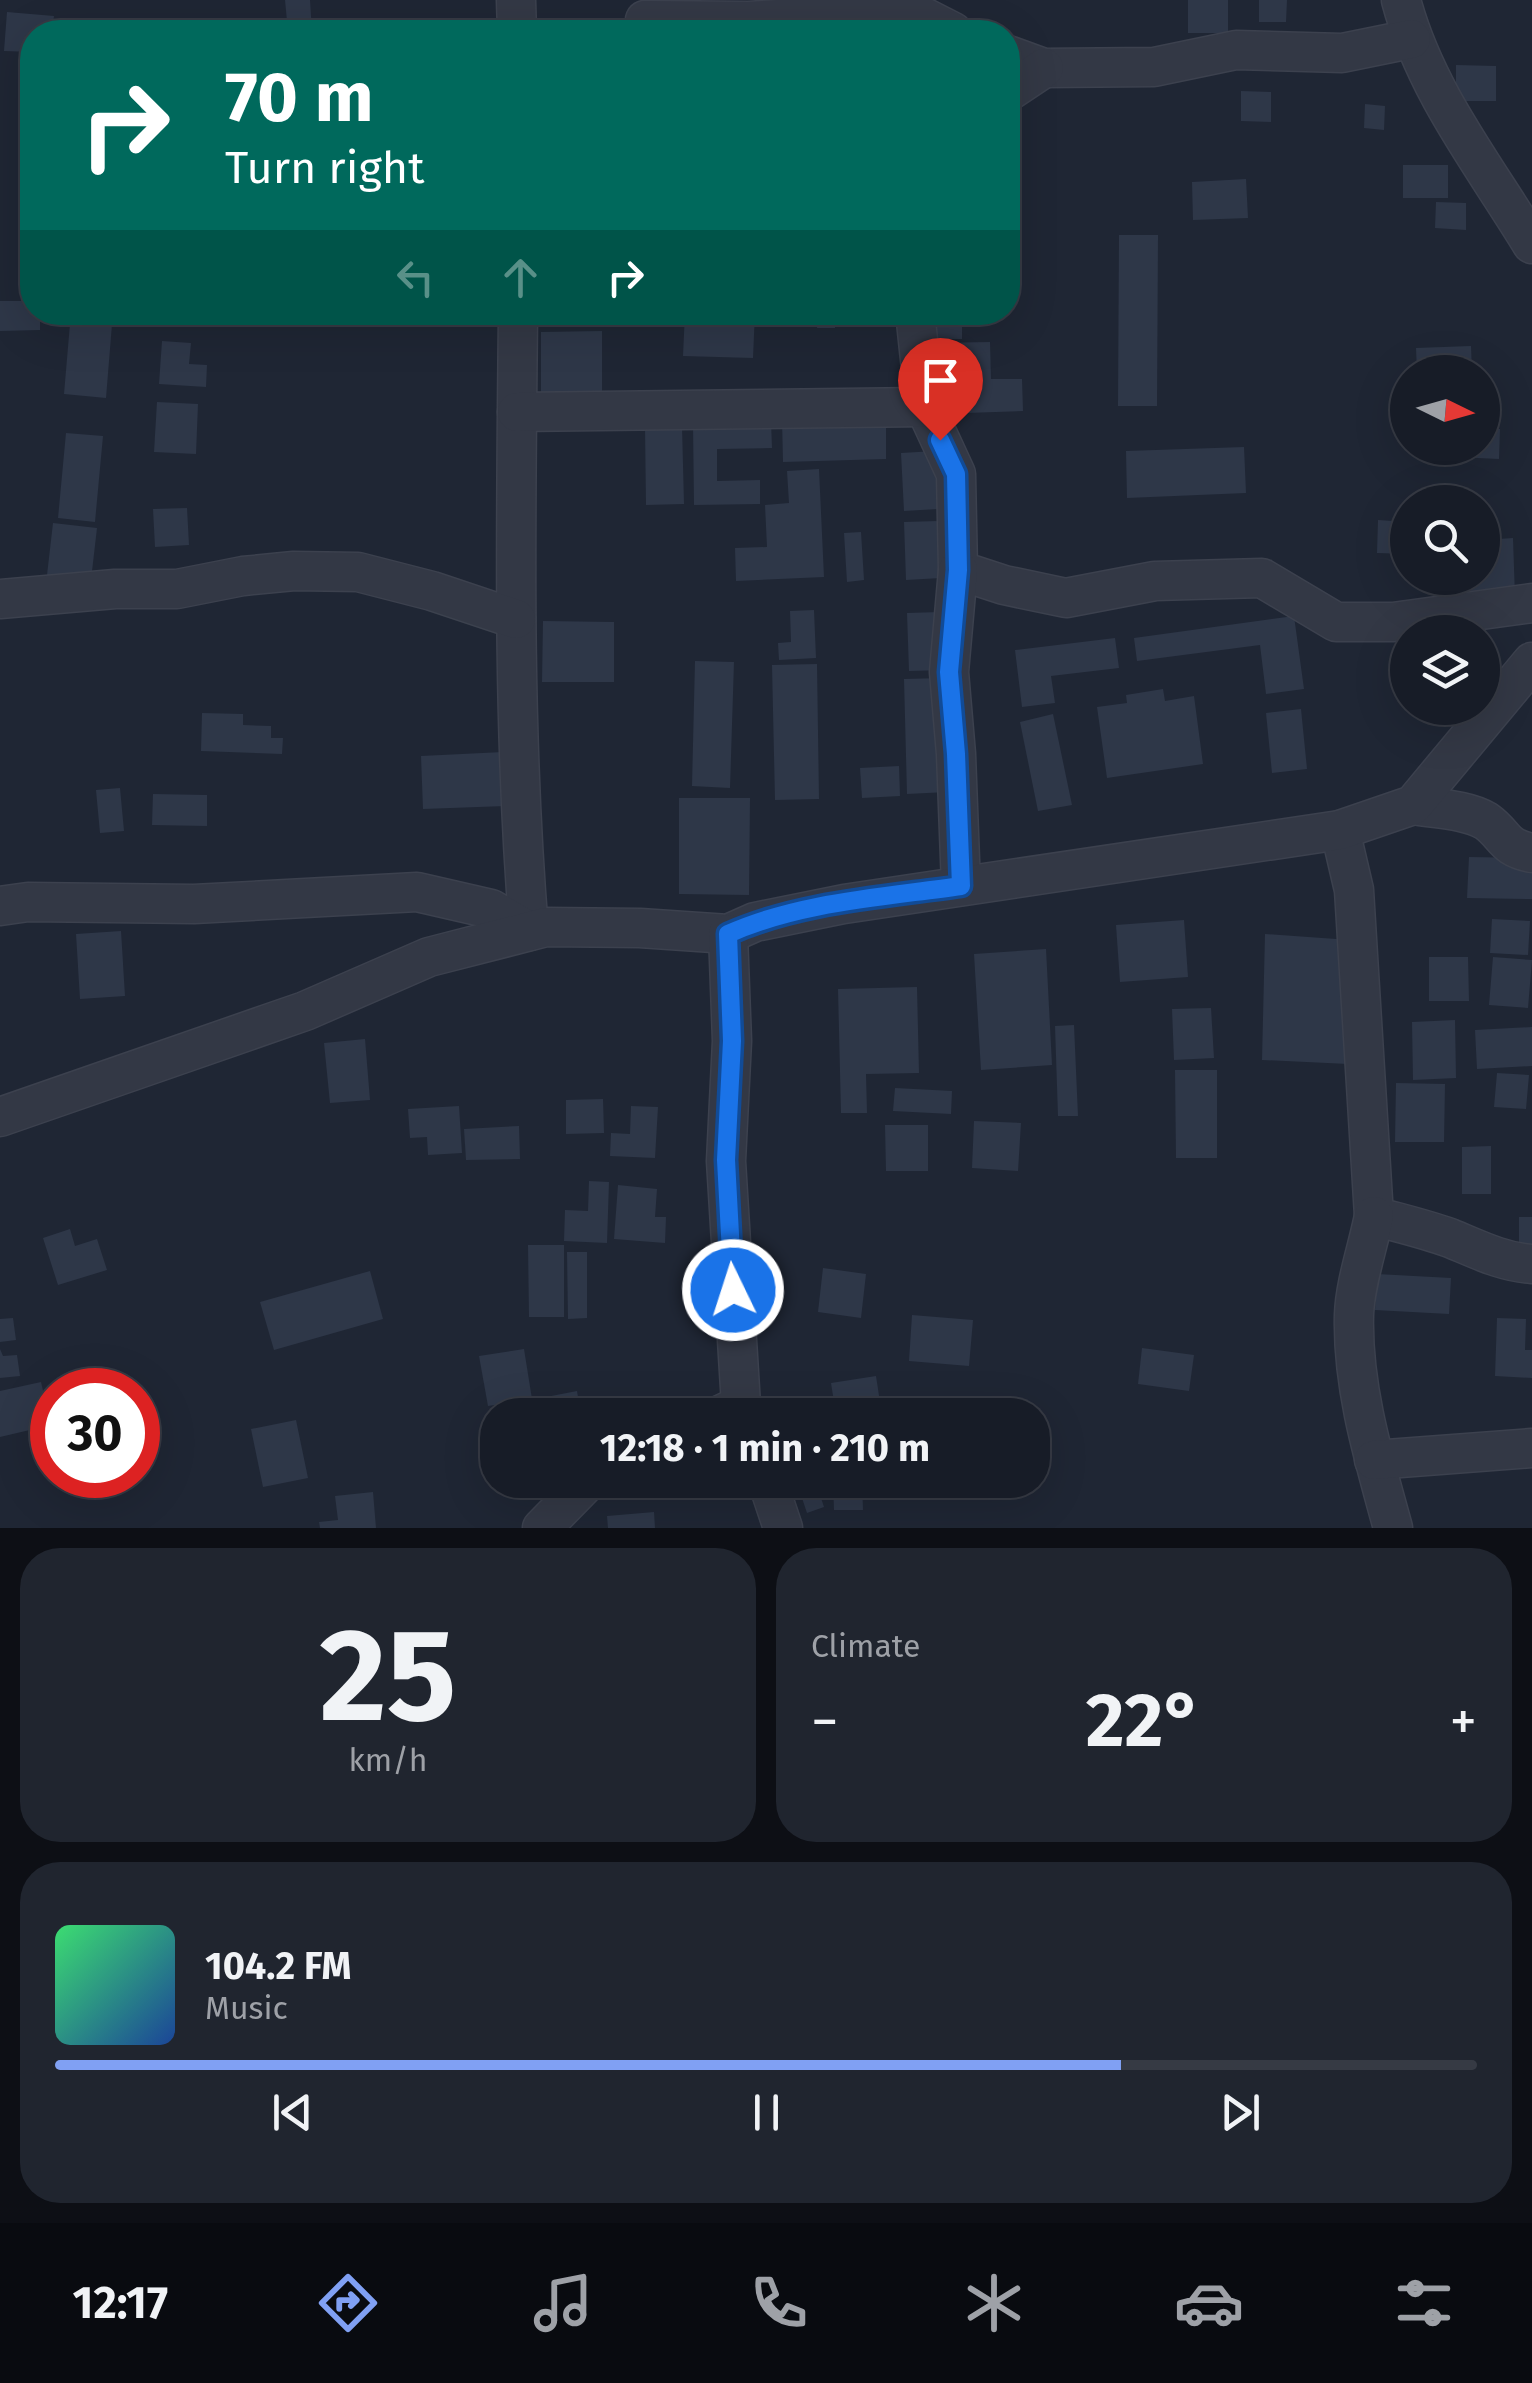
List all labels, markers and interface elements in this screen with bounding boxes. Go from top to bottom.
text: 70 m [225,56,374,140]
icon: right [60,60,190,190]
text: Turn right [225,141,424,195]
icon: left [388,250,443,305]
icon: ahead [493,250,548,305]
icon: right [598,250,653,305]
pin [898,338,983,441]
icon: arrive [913,353,968,408]
north arrow [1390,355,1500,465]
map controls [1390,355,1500,725]
button: search [1390,485,1500,595]
button: layers [1390,615,1500,725]
position arrow [681,1238,785,1342]
speed limit sign: 30 [30,1368,160,1498]
text: 12:18 · 1 min · 210 m [600,1425,930,1471]
text: 25 [320,1598,456,1754]
text: Climate [811,1627,920,1665]
text: 22° [1086,1676,1202,1766]
text: − [811,1689,839,1755]
text: + [1450,1689,1477,1755]
text: km/h [348,1741,428,1779]
text: 104.2 FM [205,1943,352,1989]
text: Music [205,1989,288,2027]
icon: previous [265,2085,320,2140]
icon: pause [739,2085,794,2140]
icon: next [1213,2085,1268,2140]
icon: directions [313,2268,383,2338]
icon: music [528,2268,598,2338]
icon: phone [744,2268,814,2338]
icon: climate [959,2268,1029,2338]
icon: car [1174,2268,1244,2338]
icon: filters [1389,2268,1459,2338]
text: 12:17 [73,2276,168,2330]

